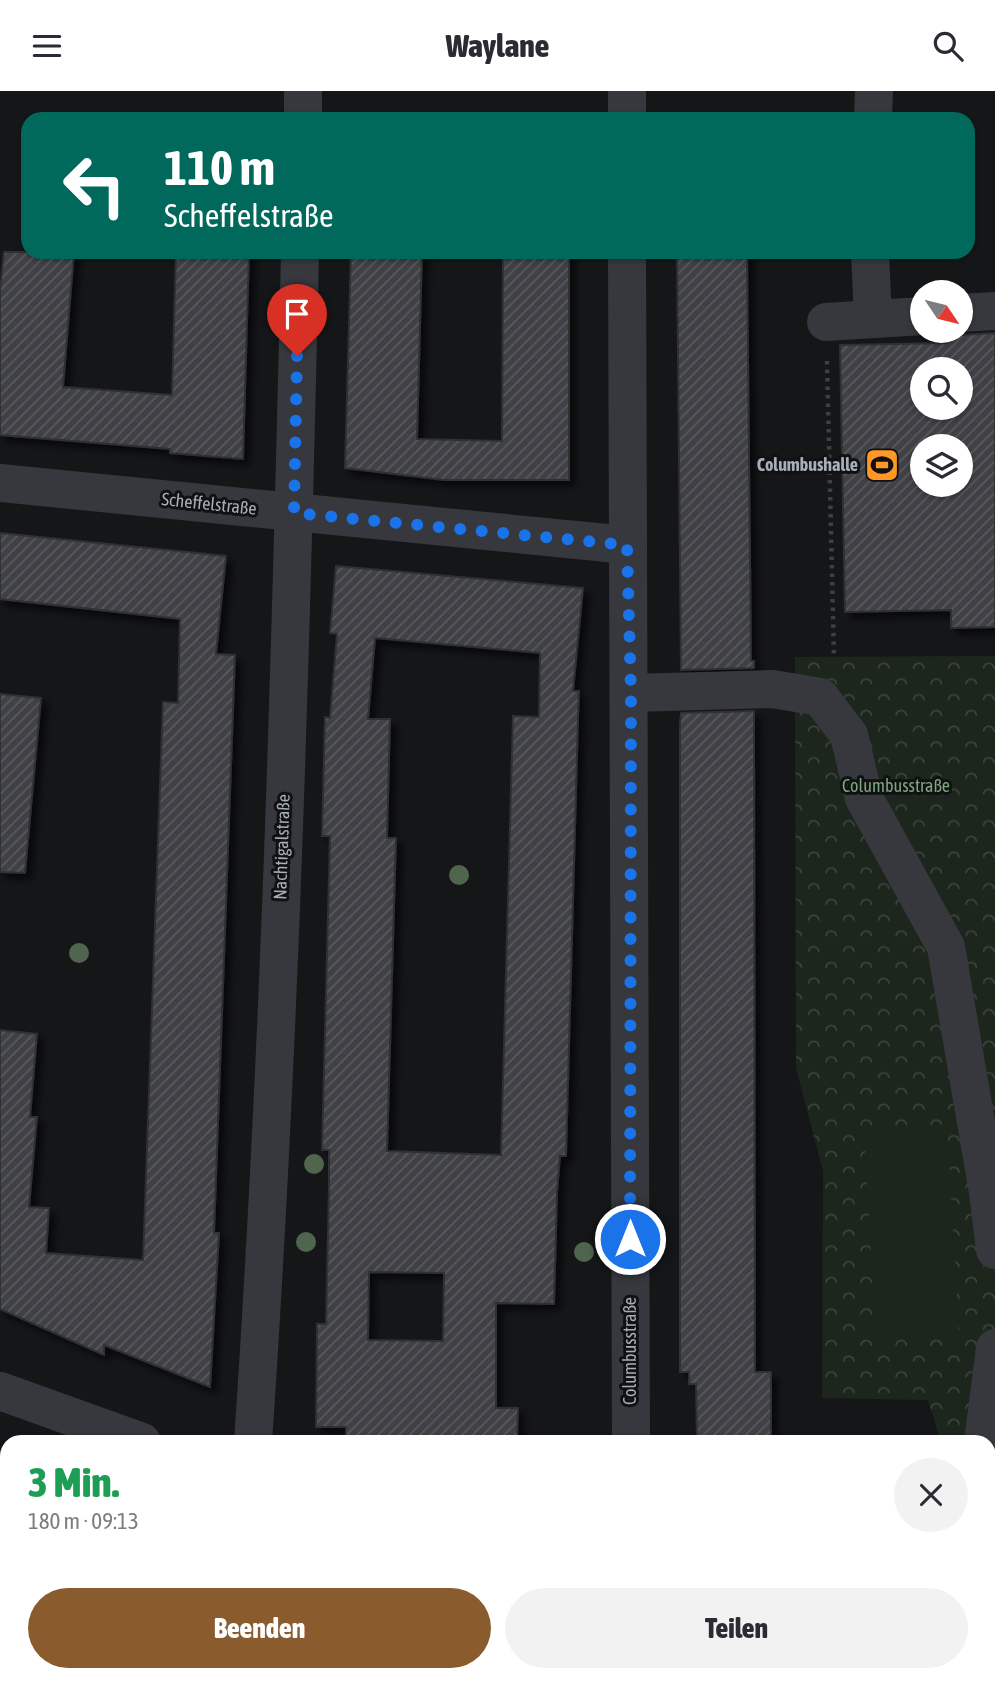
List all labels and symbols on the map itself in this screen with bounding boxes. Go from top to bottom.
north arrow [910,280,973,343]
pin [267,284,327,356]
sports icon: Columbushalle [863,446,901,484]
place label: Columbushalle [757,454,858,475]
street label: Scheffelstraße [161,488,258,519]
park label: Columbusstraße [842,775,950,796]
street label: Nachtigalstraße [269,794,294,900]
position arrow [593,1202,667,1276]
street label: Columbusstraße [619,1297,640,1405]

